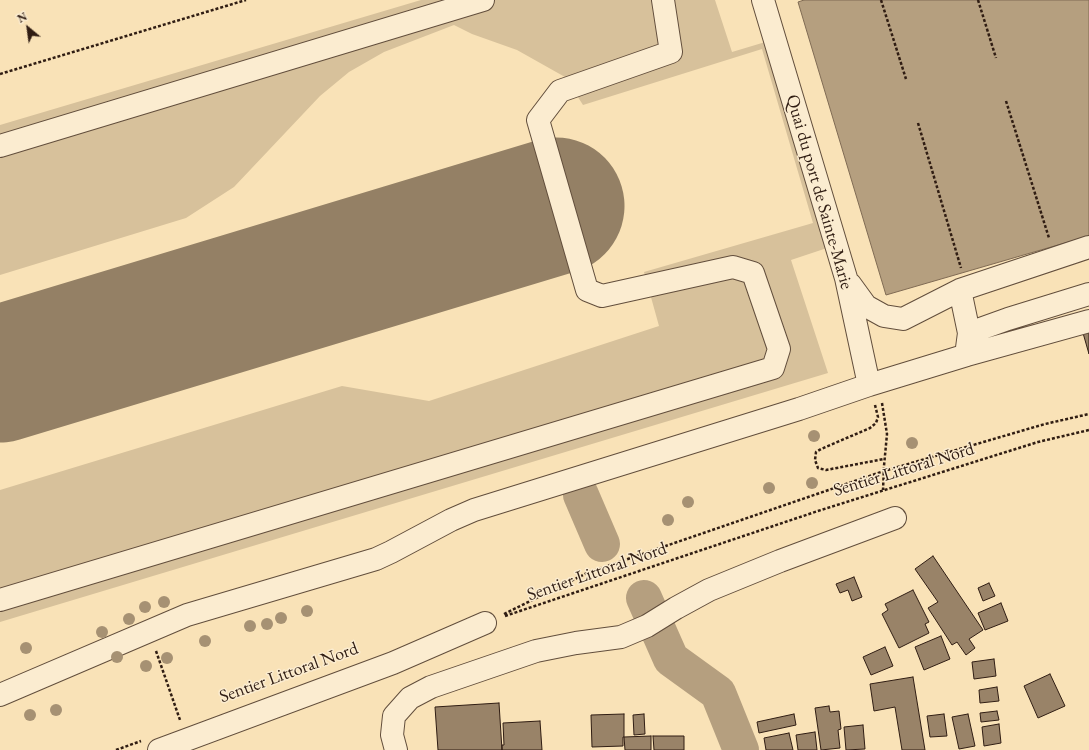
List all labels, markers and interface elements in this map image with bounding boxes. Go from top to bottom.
north arrow [8,8,48,48]
text: N [15,9,29,26]
street label: Quai du port de Sainte-Marie [781,92,857,292]
street label: Sentier Littoral Nord [831,438,977,502]
street label: Sentier Littoral Nord [524,538,670,606]
street label: Sentier Littoral Nord [217,638,361,708]

